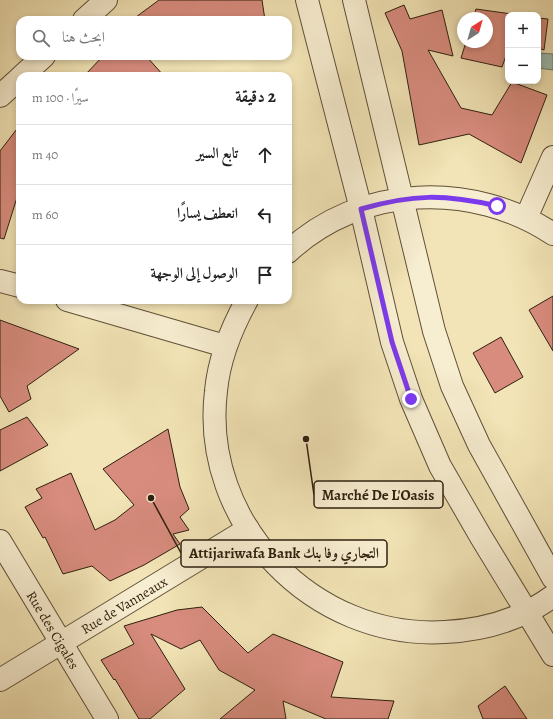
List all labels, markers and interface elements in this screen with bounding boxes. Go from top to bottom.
north arrow [457,12,493,48]
map controls [505,12,541,84]
button: + [505,12,541,48]
search box [16,16,292,60]
icon: search [30,27,52,49]
text: ابحث هنا [62,27,105,47]
button: − [505,48,541,84]
text: 2 دقيقة [235,85,276,108]
text: سيرًا · 100 m [32,89,89,106]
text: تابع السير [196,143,238,163]
icon: ahead [254,144,276,166]
text: 40 m [32,146,58,163]
route start [488,197,506,215]
text: انعطف يسارًا [177,203,238,223]
icon: left [254,204,276,226]
text: 60 m [32,206,58,223]
text: الوصول إلى الوجهة [151,263,238,283]
icon: arrive [254,264,276,286]
route end [402,390,420,408]
callout: Marché De L'Oasis [314,481,443,508]
text: Marché De L'Oasis [322,485,434,505]
callout: Attijariwafa Bank التجاري وفا بنك [181,540,387,567]
text: Attijariwafa Bank التجاري وفا بنك [188,543,379,565]
street label: Rue de Vanneaux [78,572,171,639]
street label: Rue des Cigales [22,588,83,673]

